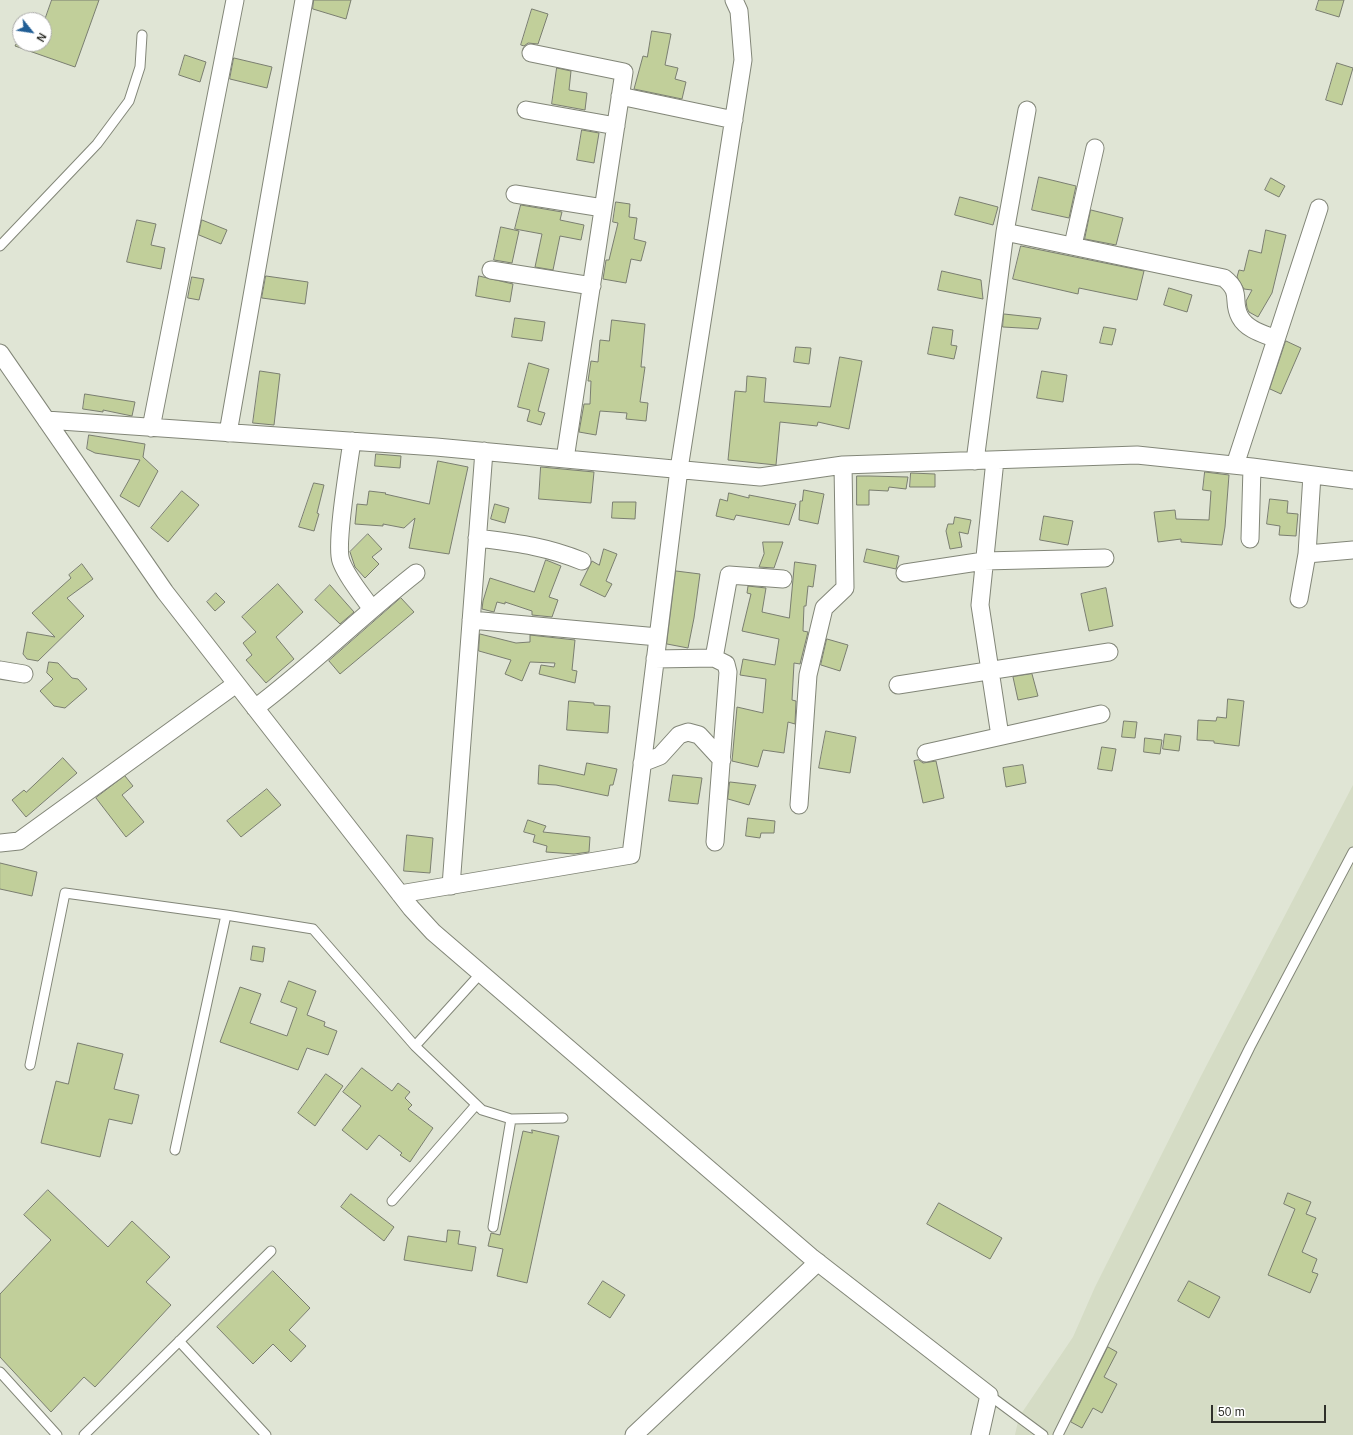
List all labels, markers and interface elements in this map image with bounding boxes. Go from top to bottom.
north arrow [12,12,52,52]
text: N [34,31,49,44]
scale bar [1213,1397,1328,1423]
text: 50 m [1218,1405,1245,1419]

